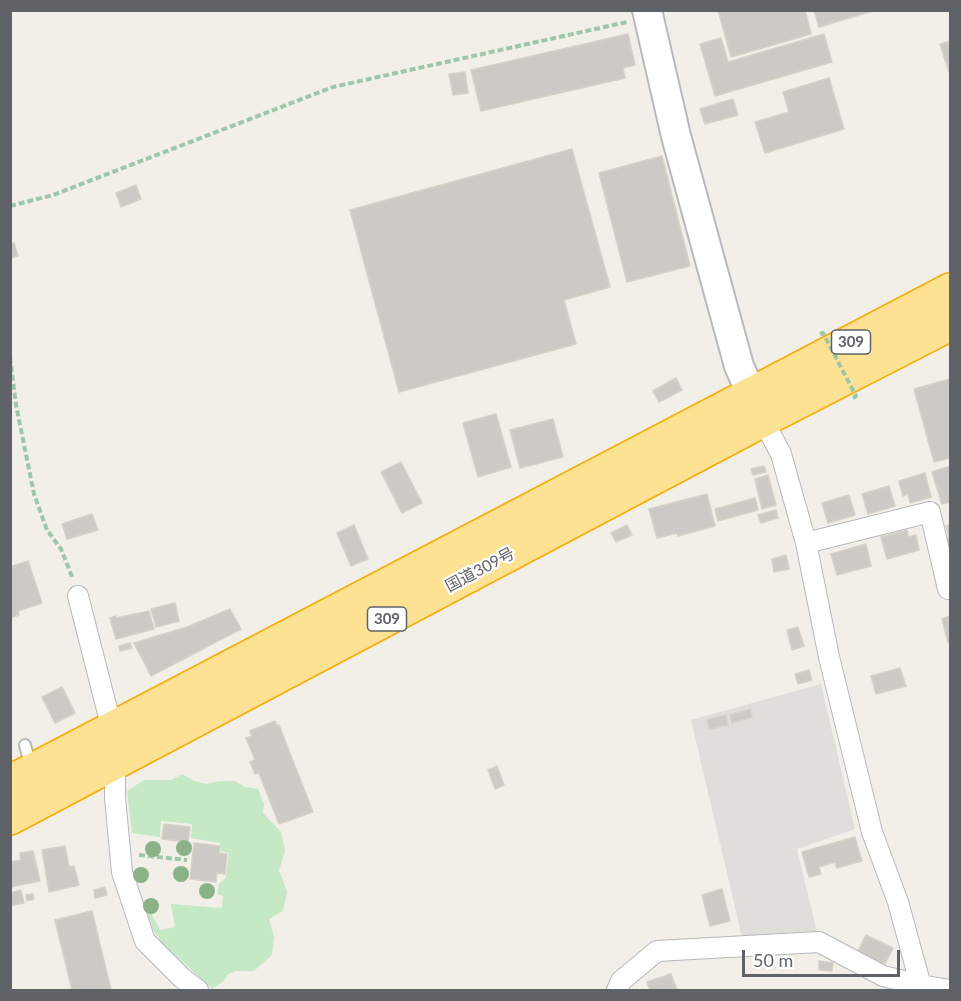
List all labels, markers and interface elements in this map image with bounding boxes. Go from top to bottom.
road number: 309 [832,330,870,354]
street label: 国道309号 [442,544,518,596]
road number: 309 [368,607,406,631]
scale bar [745,938,902,976]
text: 50 m [753,949,793,971]

